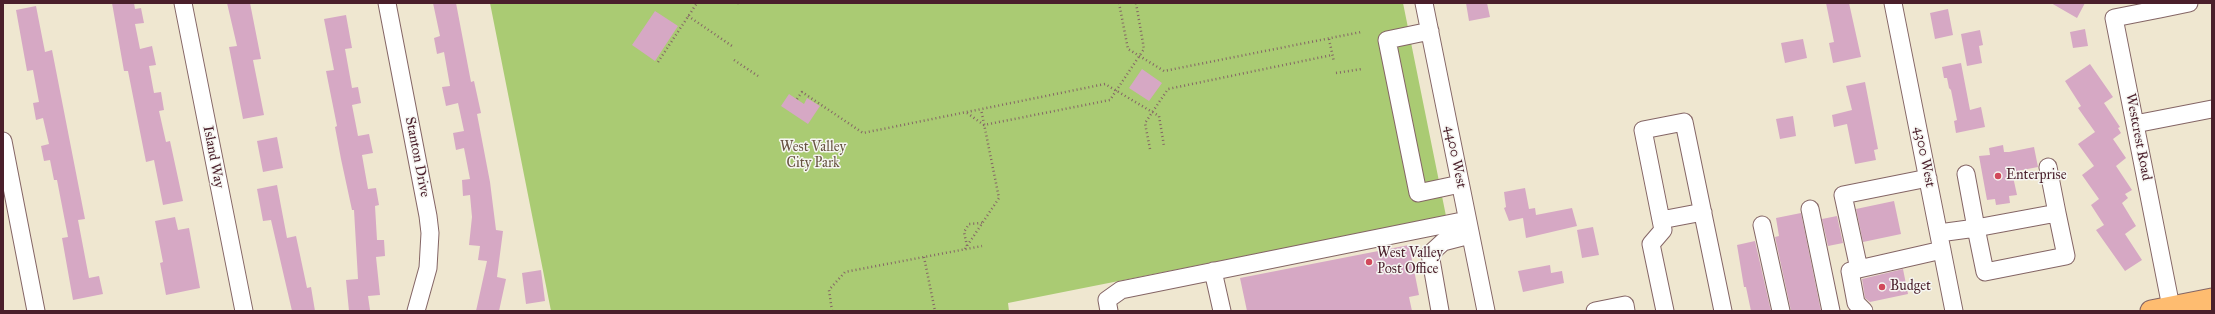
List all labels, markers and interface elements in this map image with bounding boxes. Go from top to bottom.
street label: Westcrest Road [2121,92,2155,182]
street label: Stanton Drive [401,115,433,199]
street label: Island Way [199,124,227,190]
street label: 4400 West [1441,124,1469,190]
street label: 4300 West [1910,125,1938,189]
park label: West Valley City Park [780,140,846,172]
place label: Enterprise [2006,168,2067,184]
marker: Enterprise [1993,171,2003,181]
place label: West Valley Post Office [1377,246,1443,278]
marker: West Valley Post Office [1364,257,1374,267]
place label: Budget [1890,279,1931,295]
marker: Budget [1877,282,1887,292]

